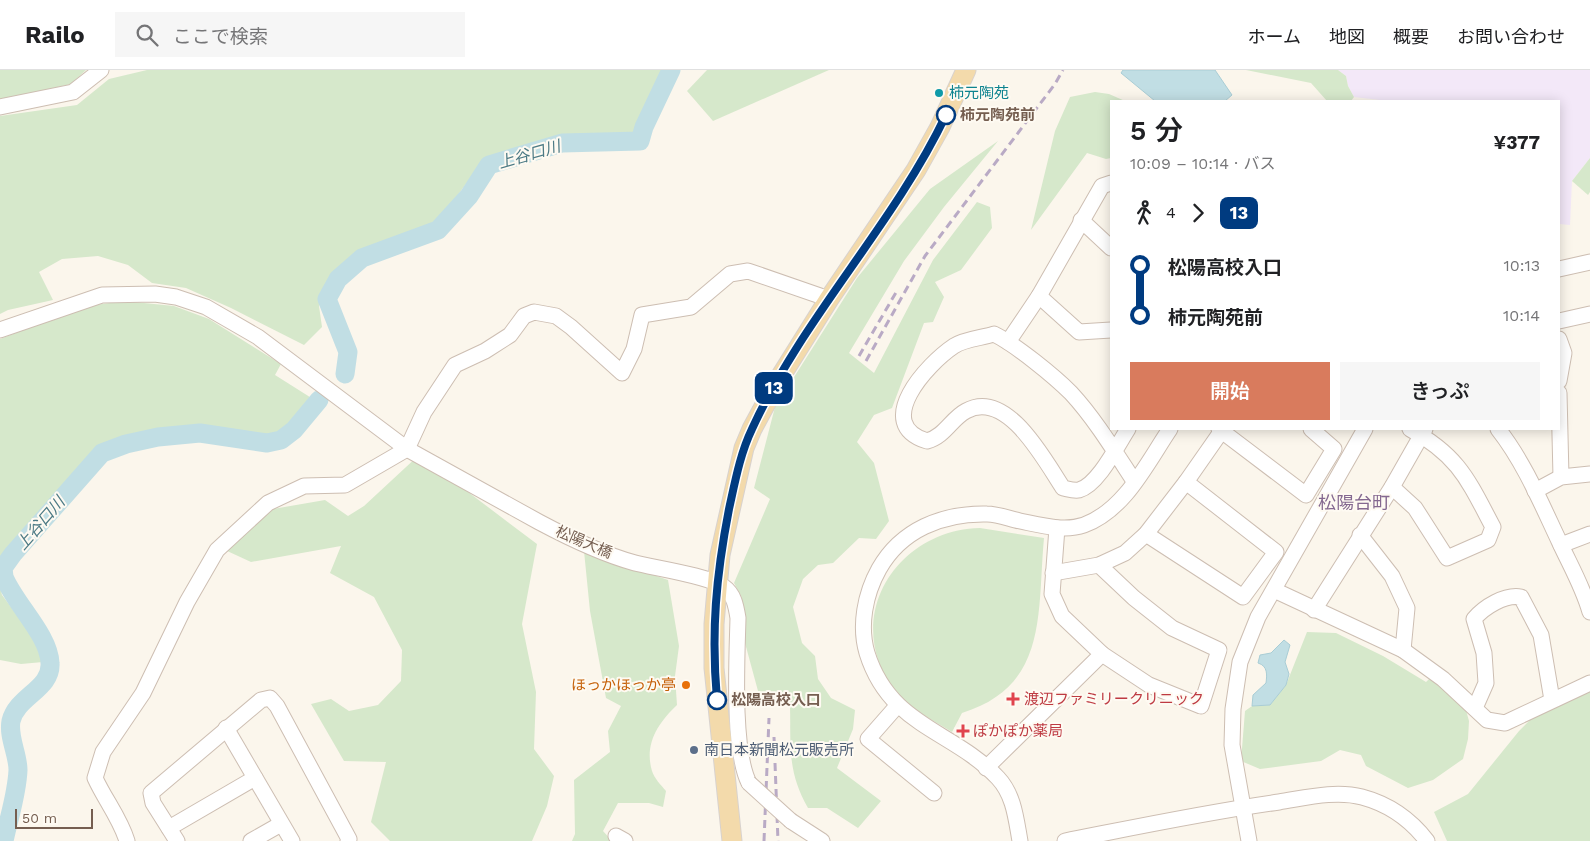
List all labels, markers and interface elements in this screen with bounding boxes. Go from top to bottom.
search box [115,12,465,57]
text: Railo [25,21,85,49]
icon: search [133,21,161,49]
text: ここで検索 [173,25,268,48]
text: ホーム [1248,26,1301,47]
text: 地図 [1329,26,1365,47]
text: 概要 [1393,26,1429,47]
text: お問い合わせ [1457,26,1565,47]
place label: 柿元陶苑 [949,84,1009,102]
marker: 柿元陶苑 [933,87,945,99]
marker: 柿元陶苑前 [936,105,956,125]
place label: 柿元陶苑前 [960,106,1035,124]
text: 5 分 [1130,114,1183,147]
text: ¥377 [1494,131,1540,154]
water label: 上谷口川 [496,136,564,172]
text: 10:09 – 10:14 · バス [1130,154,1275,173]
icon: walk [1130,199,1158,227]
icon: forward [1184,199,1212,227]
text: 13 [1230,202,1248,223]
text: 4 [1166,203,1176,222]
text: 松陽高校入口 [1168,256,1282,279]
text: 10:13 [1504,256,1540,275]
text: 柿元陶苑前 [1168,306,1263,329]
text: 10:14 [1503,306,1540,325]
button: 開始 [1130,362,1330,420]
button: きっぷ [1340,362,1540,420]
line badge: 13 [752,372,796,404]
text: 13 [765,377,783,398]
water label: 上谷口川 [12,491,70,554]
district label: 松陽台町 [1318,492,1390,513]
street label: 松陽大橋 [553,522,615,562]
place label: ほっかほっか亭 [571,676,676,694]
marker: ほっかほっか亭 [680,679,692,691]
marker: 松陽高校入口 [707,690,727,710]
place label: 渡辺ファミリークリニック [1024,690,1204,708]
place label: 松陽高校入口 [731,691,821,709]
marker: 渡辺ファミリークリニック [1006,692,1020,706]
place label: ぽかぽか薬局 [973,722,1063,740]
marker: ぽかぽか薬局 [957,725,969,737]
place label: 南日本新聞松元販売所 [704,741,854,759]
marker: 南日本新聞松元販売所 [688,744,700,756]
scale bar [15,806,92,829]
text: 50 m [22,810,57,826]

